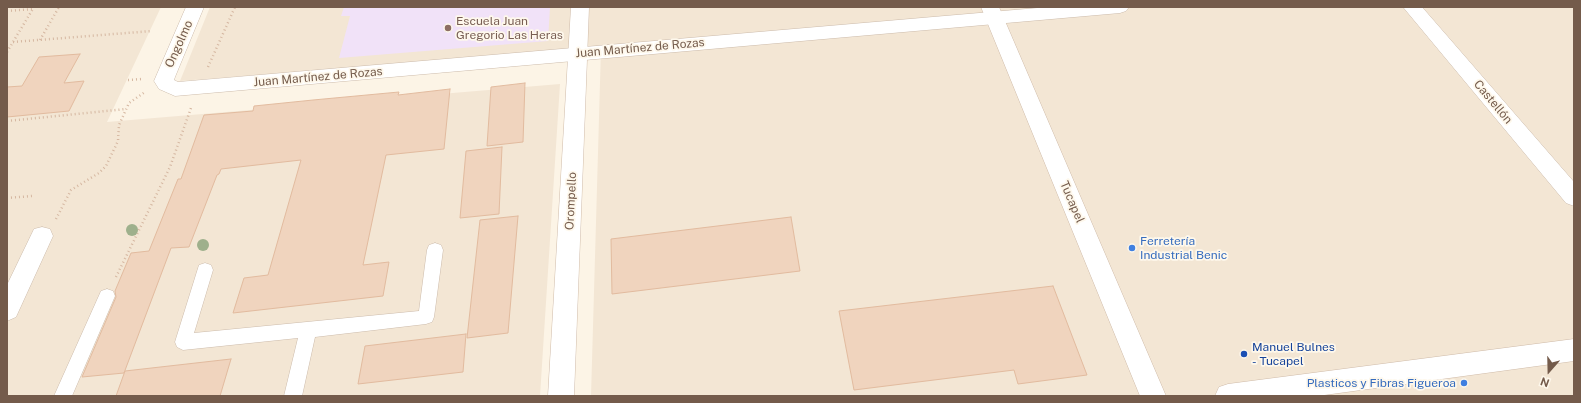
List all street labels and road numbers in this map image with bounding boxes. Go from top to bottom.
street label: Ongolmo [162,18,196,70]
street label: Juan Martínez de Rozas [575,35,705,61]
street label: Juan Martínez de Rozas [253,64,383,90]
street label: Castellón [1471,77,1515,127]
street label: Orompello [562,172,580,230]
street label: Tucapel [1057,179,1087,225]

